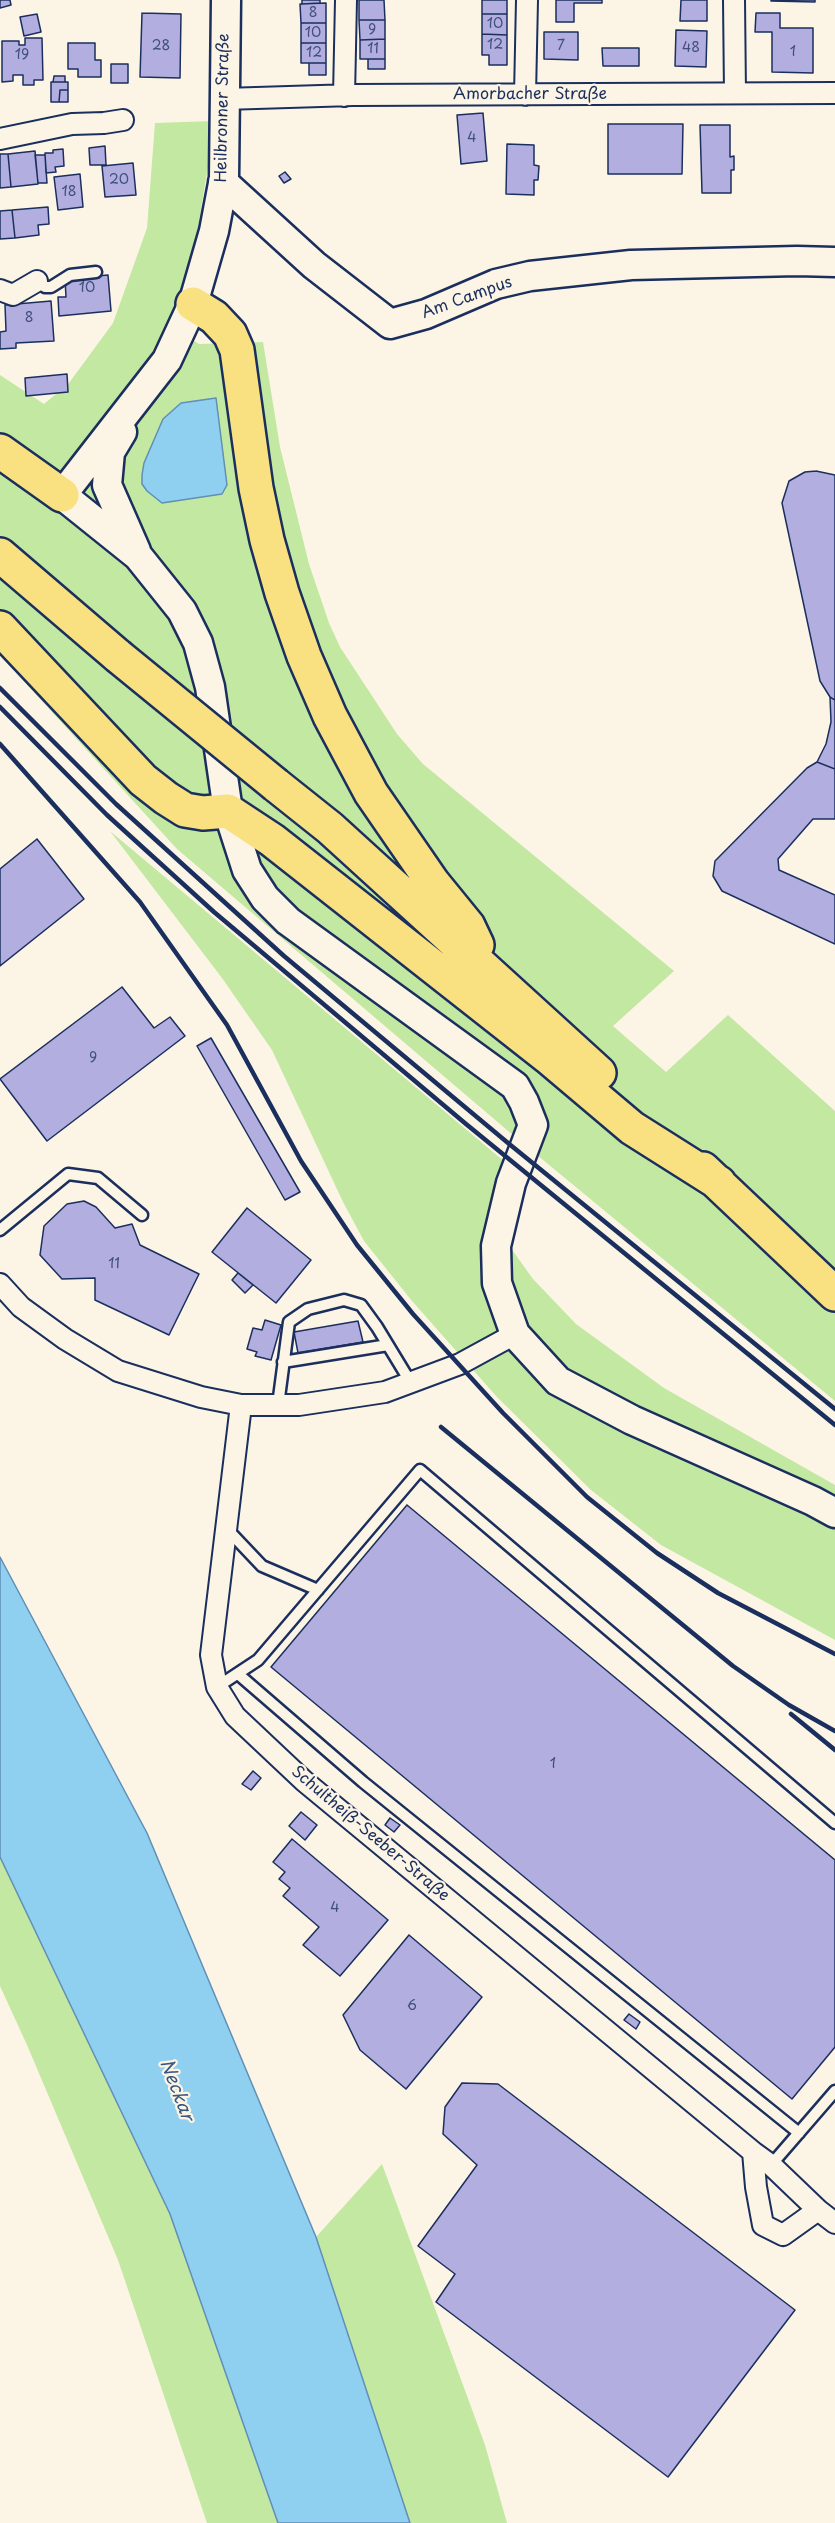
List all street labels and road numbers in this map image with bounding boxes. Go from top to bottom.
street label: Heilbronner Straße [212,33,234,183]
street label: Amorbacher Straße [453,85,607,105]
street label: Am Campus [419,273,515,323]
street label: Schultheiß-Seeber-Straße [287,1762,453,1906]

